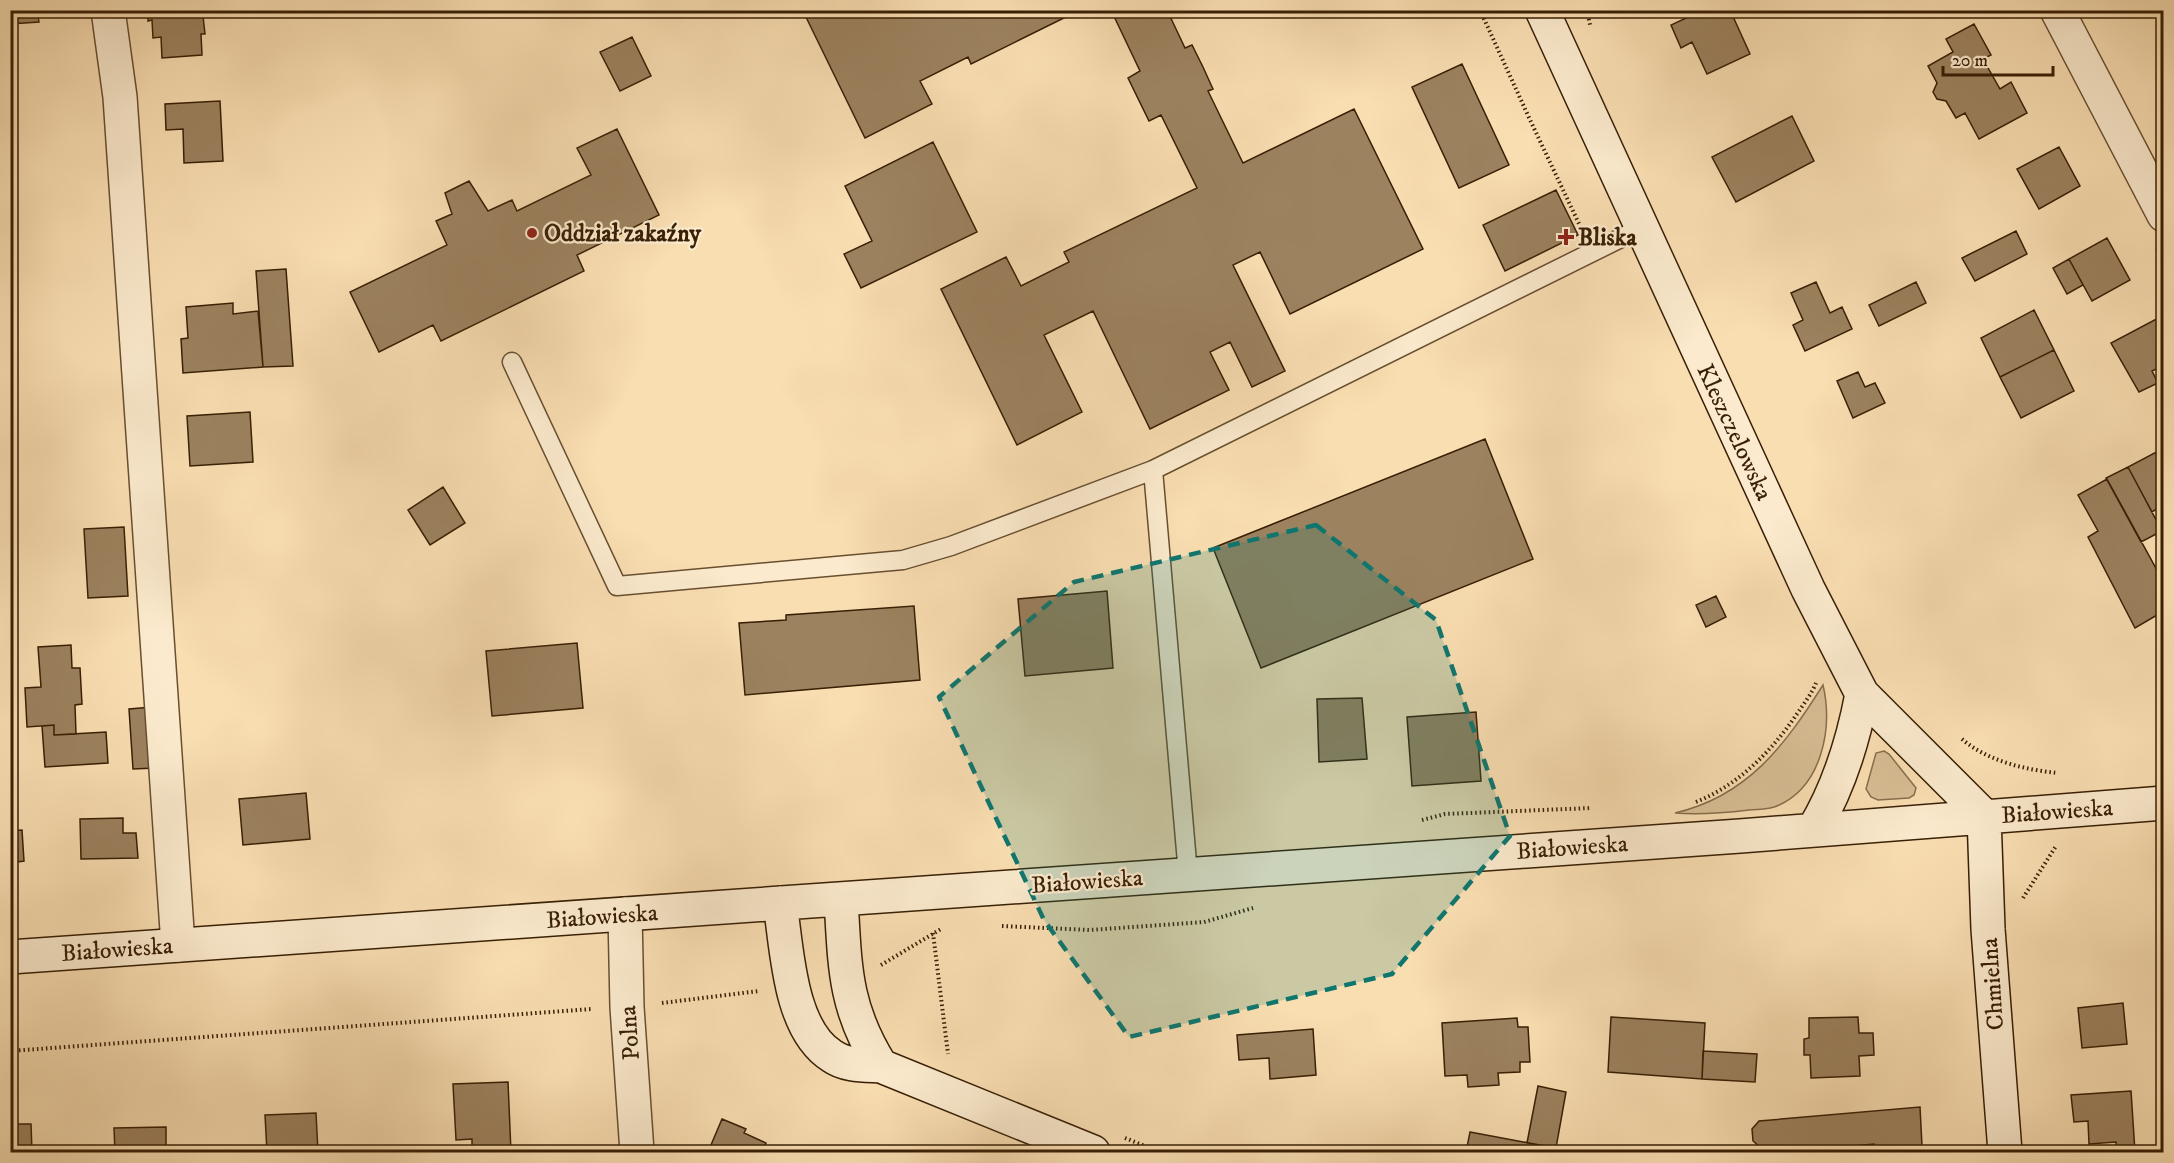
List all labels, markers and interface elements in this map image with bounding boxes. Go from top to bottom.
scale bar [1943,39,2052,77]
text: 20 m [1952,50,1988,72]
place label: Oddział zakaźny [544,219,702,249]
place label: Bliska [1578,223,1637,253]
marker: Oddział zakaźny [525,226,539,240]
marker: Bliska [1559,230,1573,244]
street label: Kleszczelowska [1689,359,1779,506]
street label: Białowieska [2000,793,2115,831]
street label: Białowieska [1515,829,1630,867]
street label: Białowieska [1030,863,1145,901]
street label: Białowieska [545,898,660,936]
street label: Białowieska [60,931,175,969]
street label: Chmielna [1975,936,2011,1031]
street label: Polna [613,1004,647,1061]

